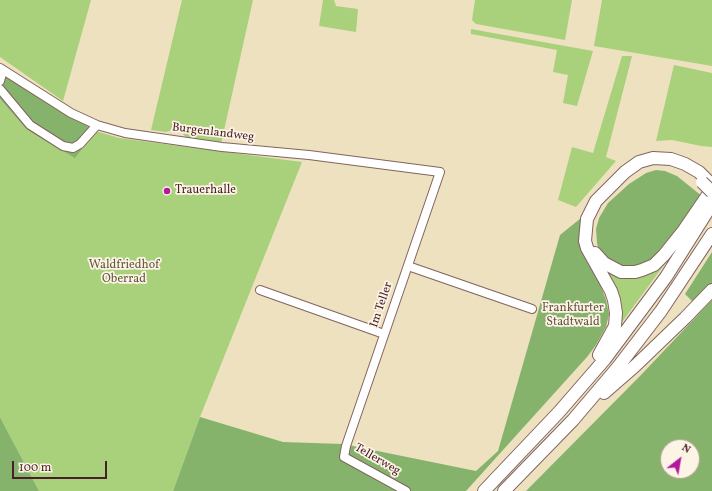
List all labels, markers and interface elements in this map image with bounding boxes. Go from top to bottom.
street label: Burgenlandweg [171,121,255,145]
place label: Trauerhalle [175,184,236,198]
marker: Trauerhalle [162,186,172,196]
park label: Waldfriedhof Oberrad [89,259,159,287]
street label: Im Teller [368,280,396,330]
park label: Frankfurter Stadtwald [542,302,604,330]
north arrow [660,439,700,479]
street label: Tellerweg [351,441,403,479]
text: N [679,441,693,458]
scale bar [14,453,109,479]
text: 100 m [19,460,51,476]

